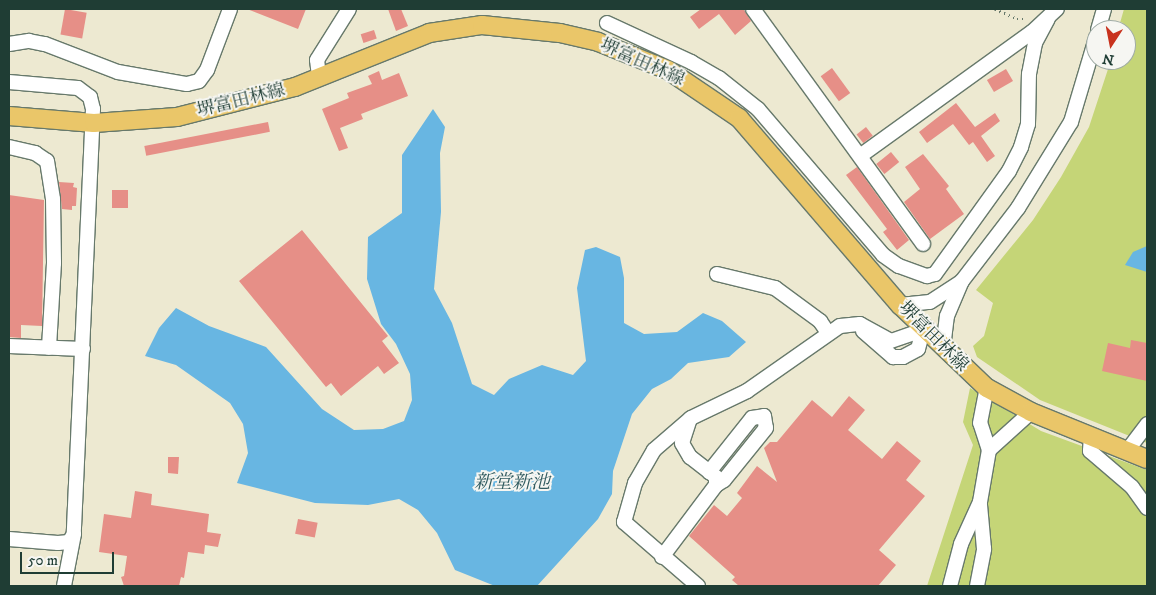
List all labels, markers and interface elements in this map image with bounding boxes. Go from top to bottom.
north arrow [1086,20,1136,70]
street label: 堺富田林線 [596,35,688,91]
text: N [1101,49,1116,69]
street label: 堺富田林線 [195,80,287,122]
street label: 堺富田林線 [894,298,972,376]
water label: 新堂新池 [474,472,550,494]
scale bar [22,542,116,574]
text: 50 m [28,551,58,570]

